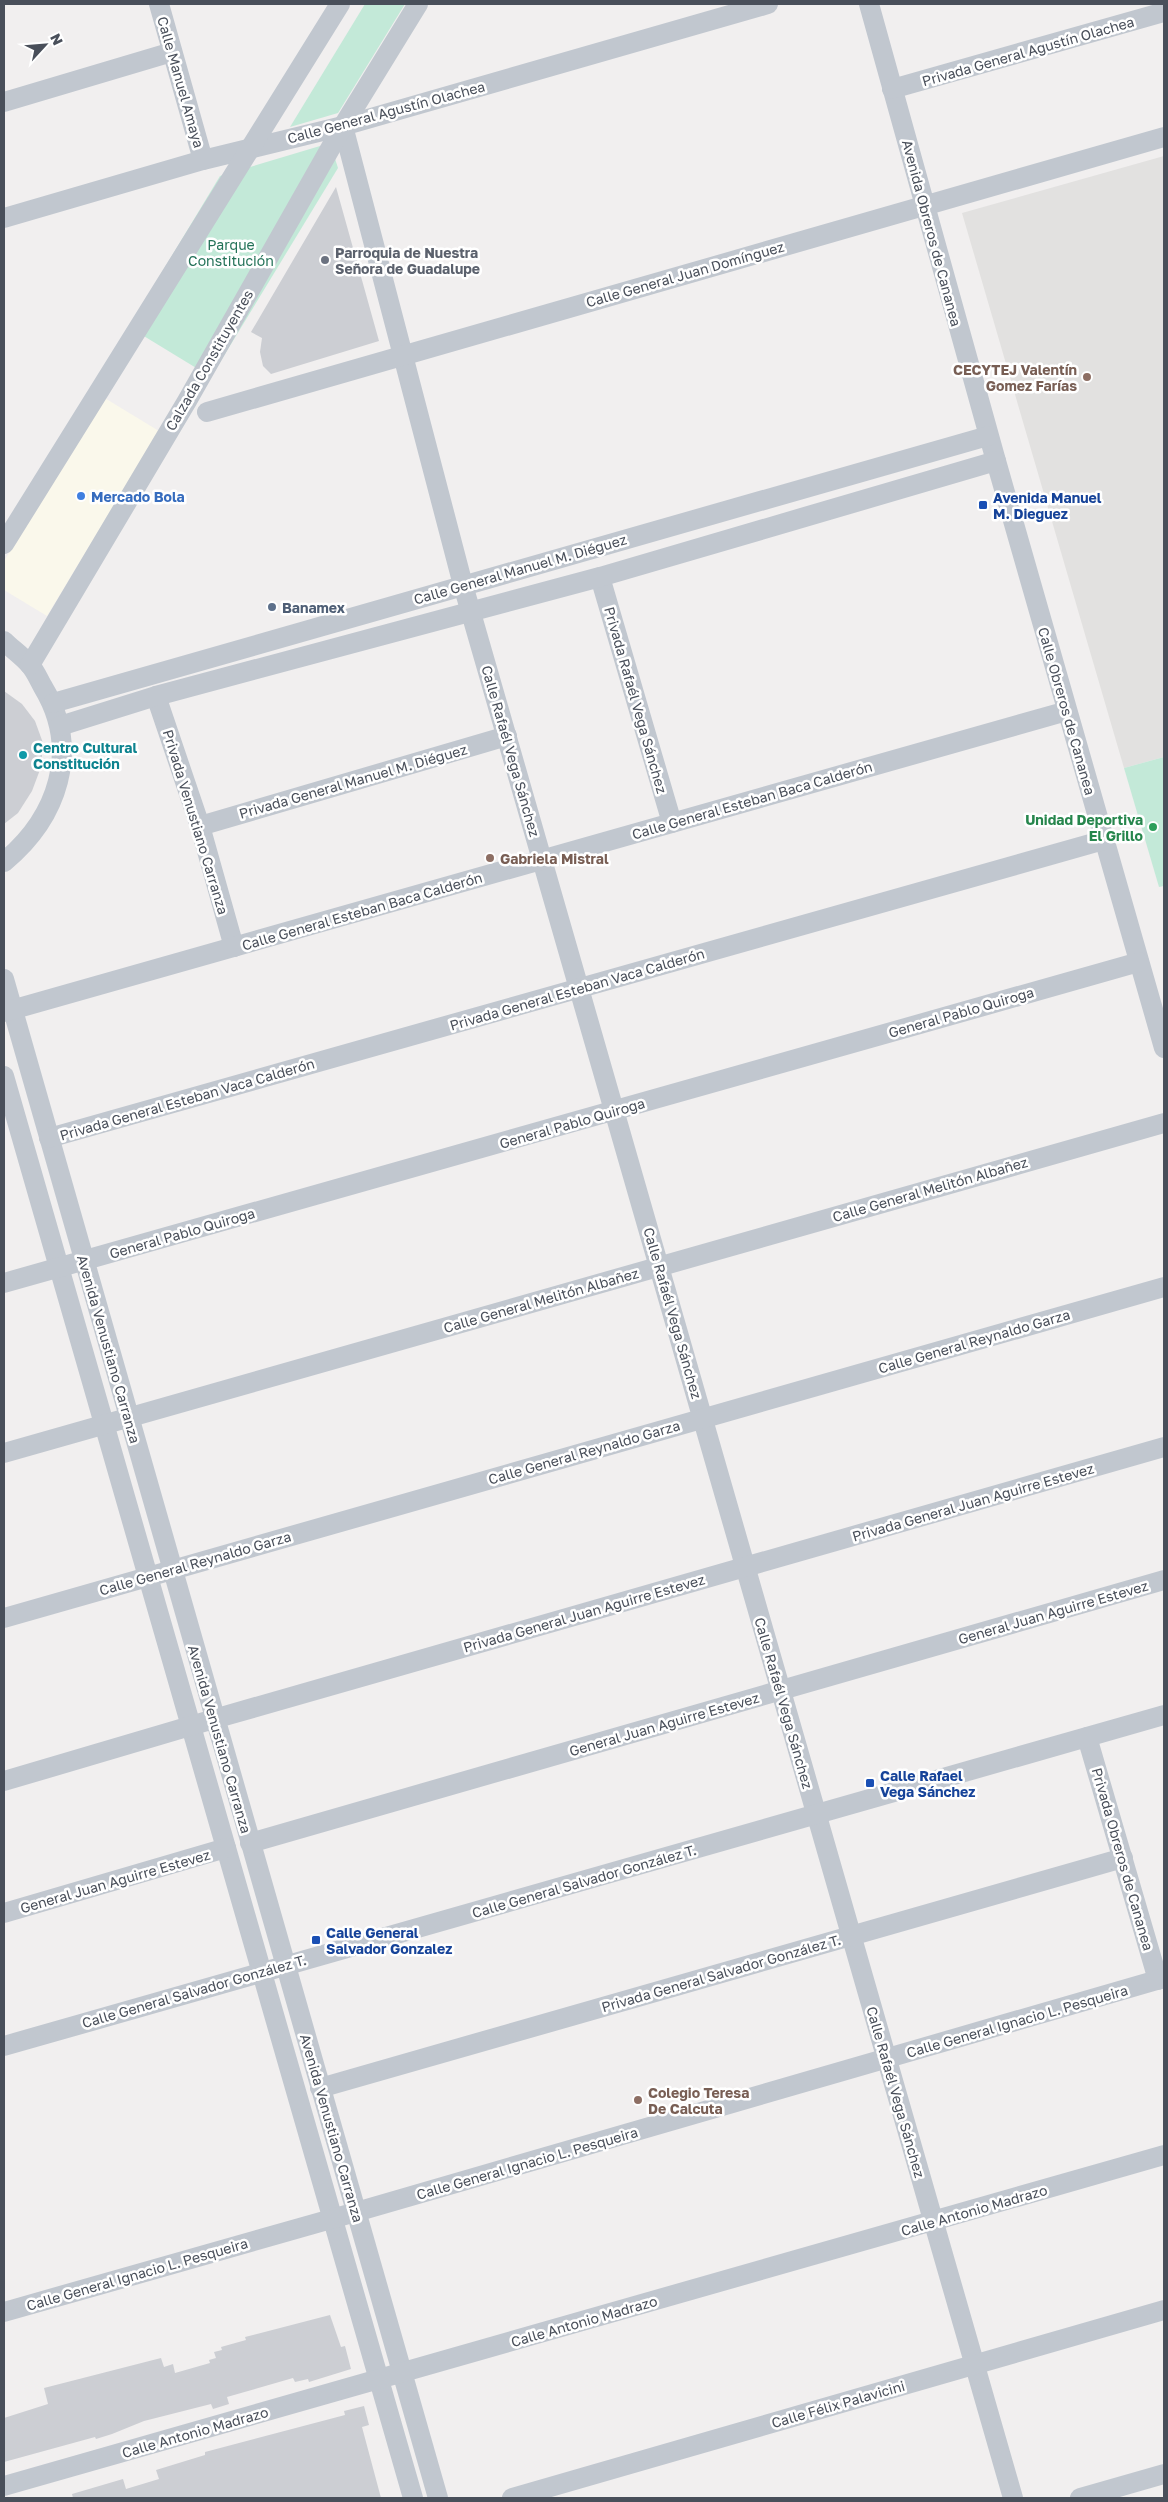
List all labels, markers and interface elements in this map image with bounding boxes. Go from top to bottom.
street label: Privada General Agustín Olachea [920,13,1136,89]
street label: Calle Manuel Amaya [154,14,208,150]
north arrow [20,20,70,70]
text: N [47,31,67,48]
street label: Calle General Agustín Olachea [285,77,487,147]
street label: Avenida Obreros de Cananea [899,138,965,328]
park label: Parque Constitución [188,236,274,269]
street label: Calle General Juan Domínguez [584,238,786,310]
place label: Parroquia de Nuestra Señora de Guadalupe [335,244,480,277]
marker: Parroquia de Nuestra Señora de Guadalupe [319,254,331,266]
street label: Calzada Constituyentes [162,287,256,433]
place label: CECYTEJ Valentín Gomez Farías [953,361,1077,394]
marker: CECYTEJ Valentín Gomez Farías [1081,371,1093,383]
place label: Mercado Bola [91,488,185,505]
place label: Avenida Manuel M. Dieguez [993,489,1102,522]
marker: Mercado Bola [75,490,87,502]
marker: Avenida Manuel M. Dieguez [977,499,989,511]
street label: Calle General Manuel M. Diéguez [412,530,628,608]
place label: Banamex [282,599,345,616]
marker: Banamex [266,601,278,613]
street label: Privada Rafaél Vega Sánchez [601,605,671,795]
street label: Calle Obreros de Cananea [1035,625,1099,797]
street label: Calle Rafaél Vega Sánchez [478,663,544,839]
street label: Privada Venustiano Carranza [160,727,232,917]
place label: Centro Cultural Constitución [33,739,137,772]
street label: Privada General Manuel M. Diéguez [237,740,469,822]
marker: Centro Cultural Constitución [17,749,29,761]
street label: Calle General Esteban Baca Calderón [630,757,874,843]
place label: Unidad Deportiva El Grillo [1025,811,1143,844]
marker: Unidad Deportiva El Grillo [1147,821,1159,833]
place label: Gabriela Mistral [500,850,609,867]
marker: Gabriela Mistral [484,852,496,864]
street label: Calle General Esteban Baca Calderón [240,868,484,954]
street label: Privada General Esteban Vaca Calderón [448,944,706,1034]
street label: General Pablo Quiroga [886,983,1036,1041]
street label: Privada General Esteban Vaca Calderón [58,1054,316,1144]
street label: General Pablo Quiroga [497,1094,647,1152]
street label: Calle General Melitón Albañez [830,1153,1030,1225]
street label: General Pablo Quiroga [107,1204,257,1262]
street label: Calle Rafaél Vega Sánchez [640,1225,706,1401]
street label: Avenida Venustiano Carranza [74,1253,144,1445]
street label: Calle General Melitón Albañez [441,1264,641,1336]
street label: Calle General Reynaldo Garza [876,1305,1072,1377]
street label: Calle General Reynaldo Garza [486,1416,682,1488]
street label: Privada General Juan Aguirre Estevez [850,1459,1096,1545]
street label: Calle General Reynaldo Garza [97,1527,293,1599]
street label: Privada General Juan Aguirre Estevez [461,1570,707,1656]
street label: General Juan Aguirre Estevez [956,1577,1150,1647]
street label: Calle Rafaél Vega Sánchez [751,1615,817,1791]
street label: Avenida Venustiano Carranza [185,1643,255,1835]
street label: General Juan Aguirre Estevez [567,1689,761,1759]
street label: Privada Obreros de Cananea [1089,1766,1157,1952]
place label: Calle Rafael Vega Sánchez [880,1767,975,1800]
marker: Calle Rafael Vega Sánchez [864,1777,876,1789]
street label: Calle General Salvador González T. [470,1841,698,1921]
street label: General Juan Aguirre Estevez [18,1846,212,1916]
place label: Calle General Salvador Gonzalez [326,1924,452,1957]
street label: Privada General Salvador González T. [599,1931,843,2015]
marker: Calle General Salvador Gonzalez [310,1934,322,1946]
street label: Calle General Salvador González T. [80,1951,308,2031]
street label: Calle General Ignacio L. Pesqueira [904,1981,1130,2061]
street label: Calle Rafaél Vega Sánchez [863,2004,929,2180]
street label: Avenida Venustiano Carranza [297,2032,367,2224]
place label: Colegio Teresa De Calcuta [648,2084,749,2117]
marker: Colegio Teresa De Calcuta [632,2094,644,2106]
street label: Calle General Ignacio L. Pesqueira [414,2123,640,2203]
street label: Calle Antonio Madrazo [899,2181,1049,2239]
street label: Calle General Ignacio L. Pesqueira [24,2234,250,2314]
street label: Calle Antonio Madrazo [509,2292,659,2350]
street label: Calle Félix Palavicini [769,2377,907,2431]
street label: Calle Antonio Madrazo [120,2403,270,2461]

